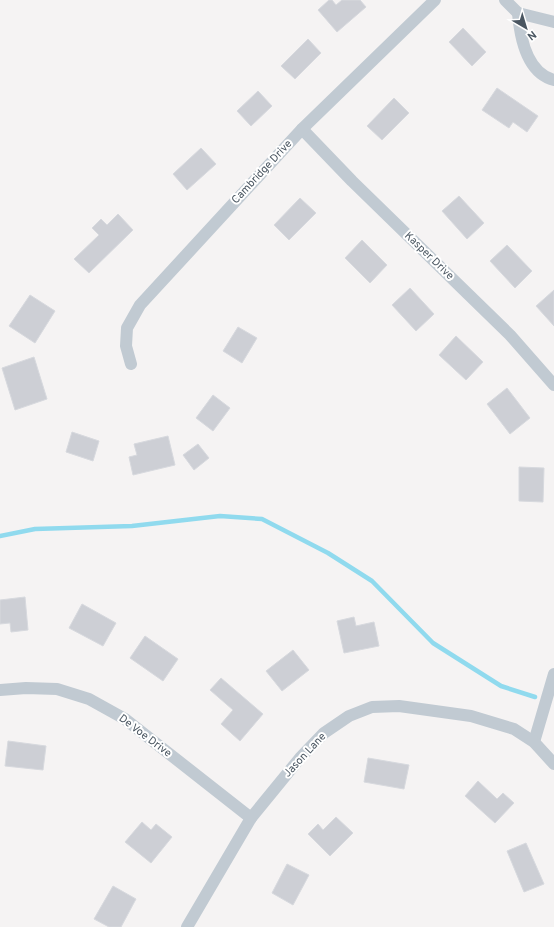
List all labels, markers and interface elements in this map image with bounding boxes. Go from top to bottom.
north arrow [506,8,546,48]
text: N [524,27,539,43]
street label: Cambridge Drive [229,137,295,207]
street label: Kasper Drive [401,229,457,283]
street label: De Voe Drive [116,712,174,760]
street label: Jason Lane [281,730,329,780]

